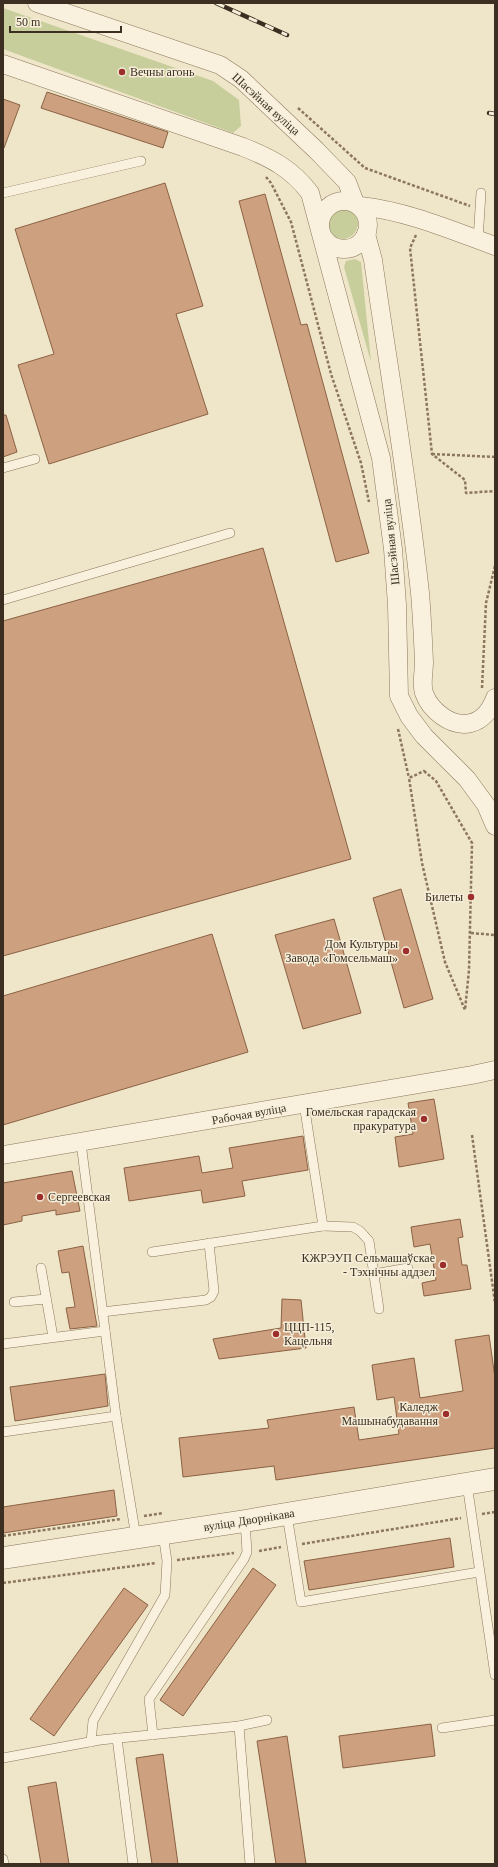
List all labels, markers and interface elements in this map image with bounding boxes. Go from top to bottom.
scale bar [10,8,121,34]
text: 50 m [16,15,41,29]
place label: Вечны агонь [130,65,195,79]
marker: Вечны агонь [117,67,127,77]
street label: Шасэйная вуліца [229,70,303,139]
street label: Шасэйная вуліца [379,498,402,586]
place label: Билеты [425,890,463,904]
marker: Билеты [466,892,476,902]
place label: Дом Культуры Завода «Гомсельмаш» [285,937,398,965]
marker: Дом Культуры Завода «Гомсельмаш» [401,946,411,956]
street label: Рабочая вуліца [211,1100,288,1127]
place label: Гомельская гарадская пракуратура [306,1105,417,1133]
marker: Гомельская гарадская пракуратура [419,1114,429,1124]
place label: Сергеевская [48,1190,111,1204]
marker: Сергеевская [35,1192,45,1202]
place label: КЖРЭУП Сельмашаўскае - Тэхнічны аддзел [302,1251,435,1279]
marker: КЖРЭУП Сельмашаўскае - Тэхнічны аддзел [438,1260,448,1270]
place label: ЦЦП-115, Кацельня [284,1320,335,1348]
marker: ЦЦП-115, Кацельня [271,1329,281,1339]
place label: Каледж Машынабудавання [341,1400,439,1428]
marker: Каледж Машынабудавання [441,1409,451,1419]
street label: вуліца Дворнікава [202,1506,296,1534]

